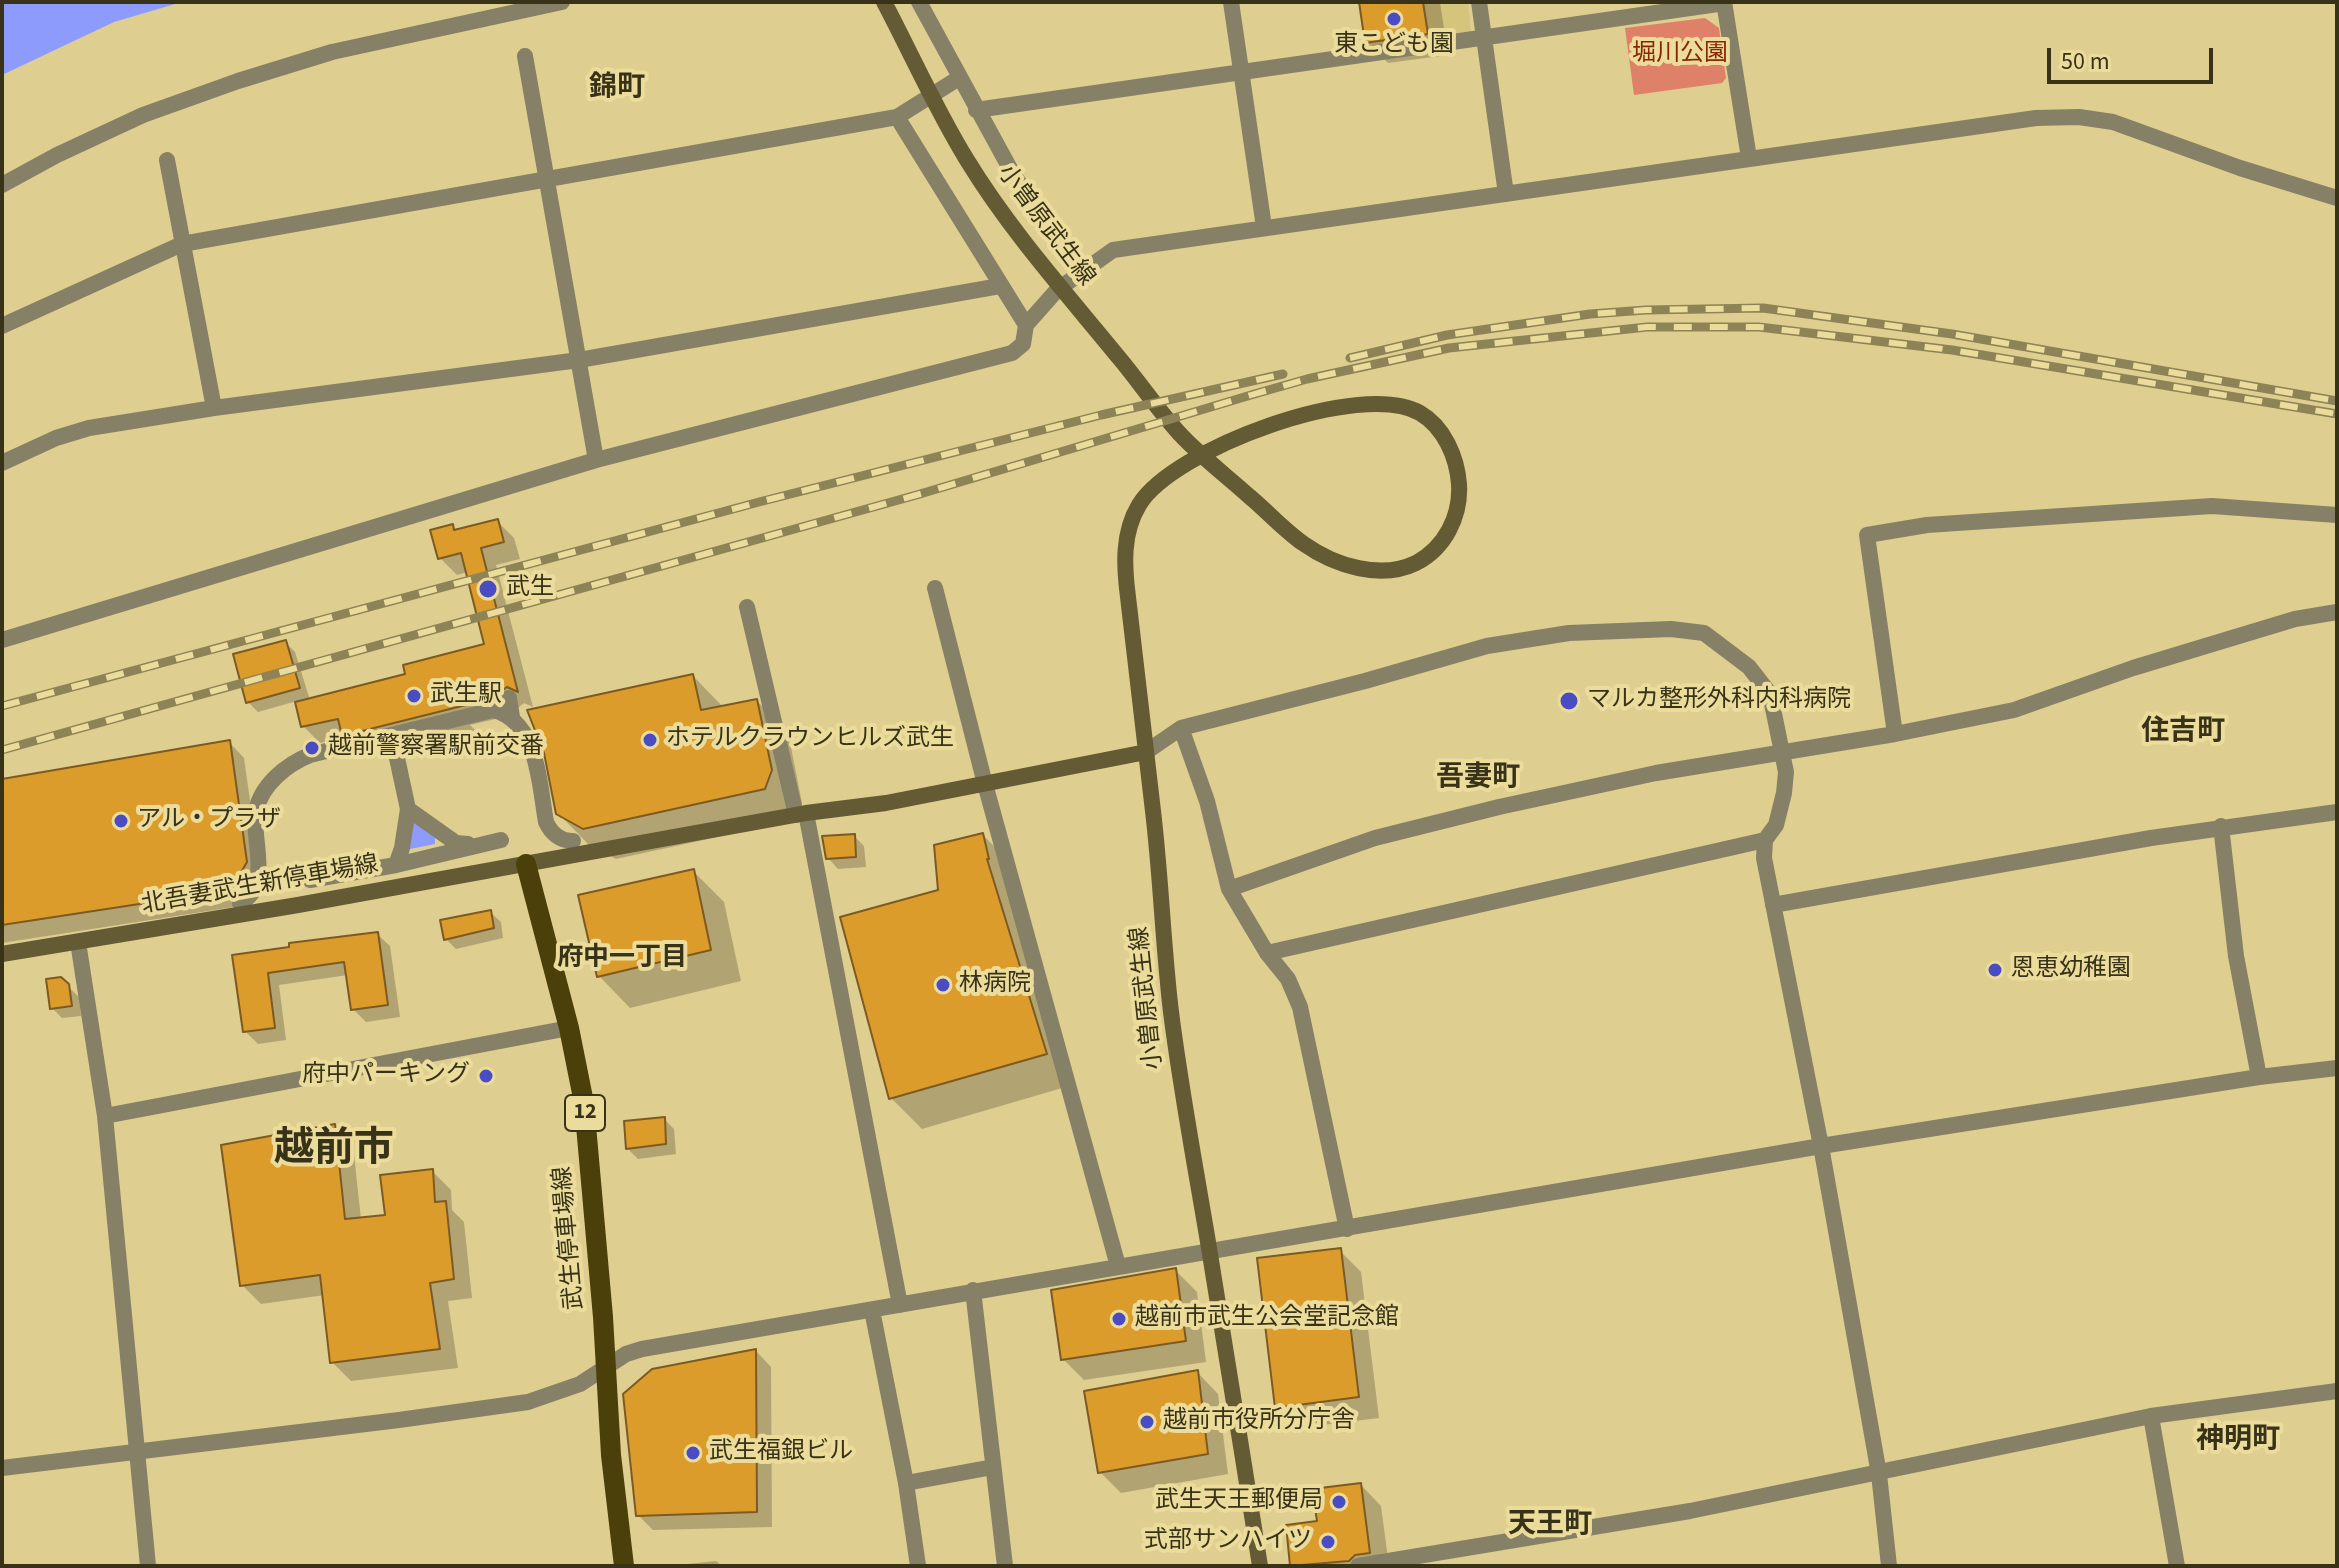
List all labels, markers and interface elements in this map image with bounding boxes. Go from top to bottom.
marker: 東こども園 [1385,10,1403,28]
place label: 東こども園 [1334,32,1454,60]
scale bar [2051,32,2217,82]
park label: 堀川公園 [1632,41,1728,69]
text: 50 m [2061,44,2110,79]
district label: 錦町 [589,72,645,106]
street label: 小曽原武生線 [990,160,1100,292]
place label: 武生 [506,575,554,603]
marker: 武生 [477,578,499,600]
place label: 武生駅 [430,682,502,710]
marker: 武生駅 [405,687,423,705]
place label: マルカ整形外科内科病院 [1587,687,1851,715]
marker: マルカ整形外科内科病院 [1558,690,1580,712]
district label: 住吉町 [2141,716,2225,750]
place label: ホテルクラウンヒルズ武生 [666,726,954,754]
marker: ホテルクラウンヒルズ武生 [641,731,659,749]
place label: 越前警察署駅前交番 [328,734,544,762]
marker: 越前警察署駅前交番 [303,739,321,757]
district label: 吾妻町 [1436,762,1520,796]
place label: アル・プラザ [137,807,281,835]
marker: アル・プラザ [112,812,130,830]
street label: 北吾妻武生新停車場線 [139,851,381,921]
street label: 小曽原武生線 [1126,925,1170,1071]
district label: 府中一丁目 [557,943,687,975]
place label: 恩恵幼稚園 [2011,956,2131,984]
marker: 恩恵幼稚園 [1986,961,2004,979]
place label: 林病院 [959,971,1031,999]
marker: 林病院 [934,976,952,994]
place label: 府中パーキング [302,1062,470,1090]
marker: 府中パーキング [477,1067,495,1085]
road number: 12 [565,1095,605,1131]
district label: 越前市 [274,1127,394,1175]
street label: 武生停車場線 [549,1165,591,1311]
place label: 越前市武生公会堂記念館 [1135,1305,1399,1333]
marker: 越前市武生公会堂記念館 [1110,1310,1128,1328]
place label: 越前市役所分庁舎 [1163,1408,1355,1436]
marker: 越前市役所分庁舎 [1138,1413,1156,1431]
district label: 神明町 [2196,1424,2280,1458]
place label: 武生福銀ビル [709,1439,853,1467]
marker: 武生福銀ビル [684,1444,702,1462]
place label: 武生天王郵便局 [1155,1488,1323,1516]
marker: 武生天王郵便局 [1330,1493,1348,1511]
district label: 天王町 [1508,1509,1592,1543]
place label: 式部サンハイツ [1144,1528,1312,1556]
marker: 式部サンハイツ [1319,1533,1337,1551]

